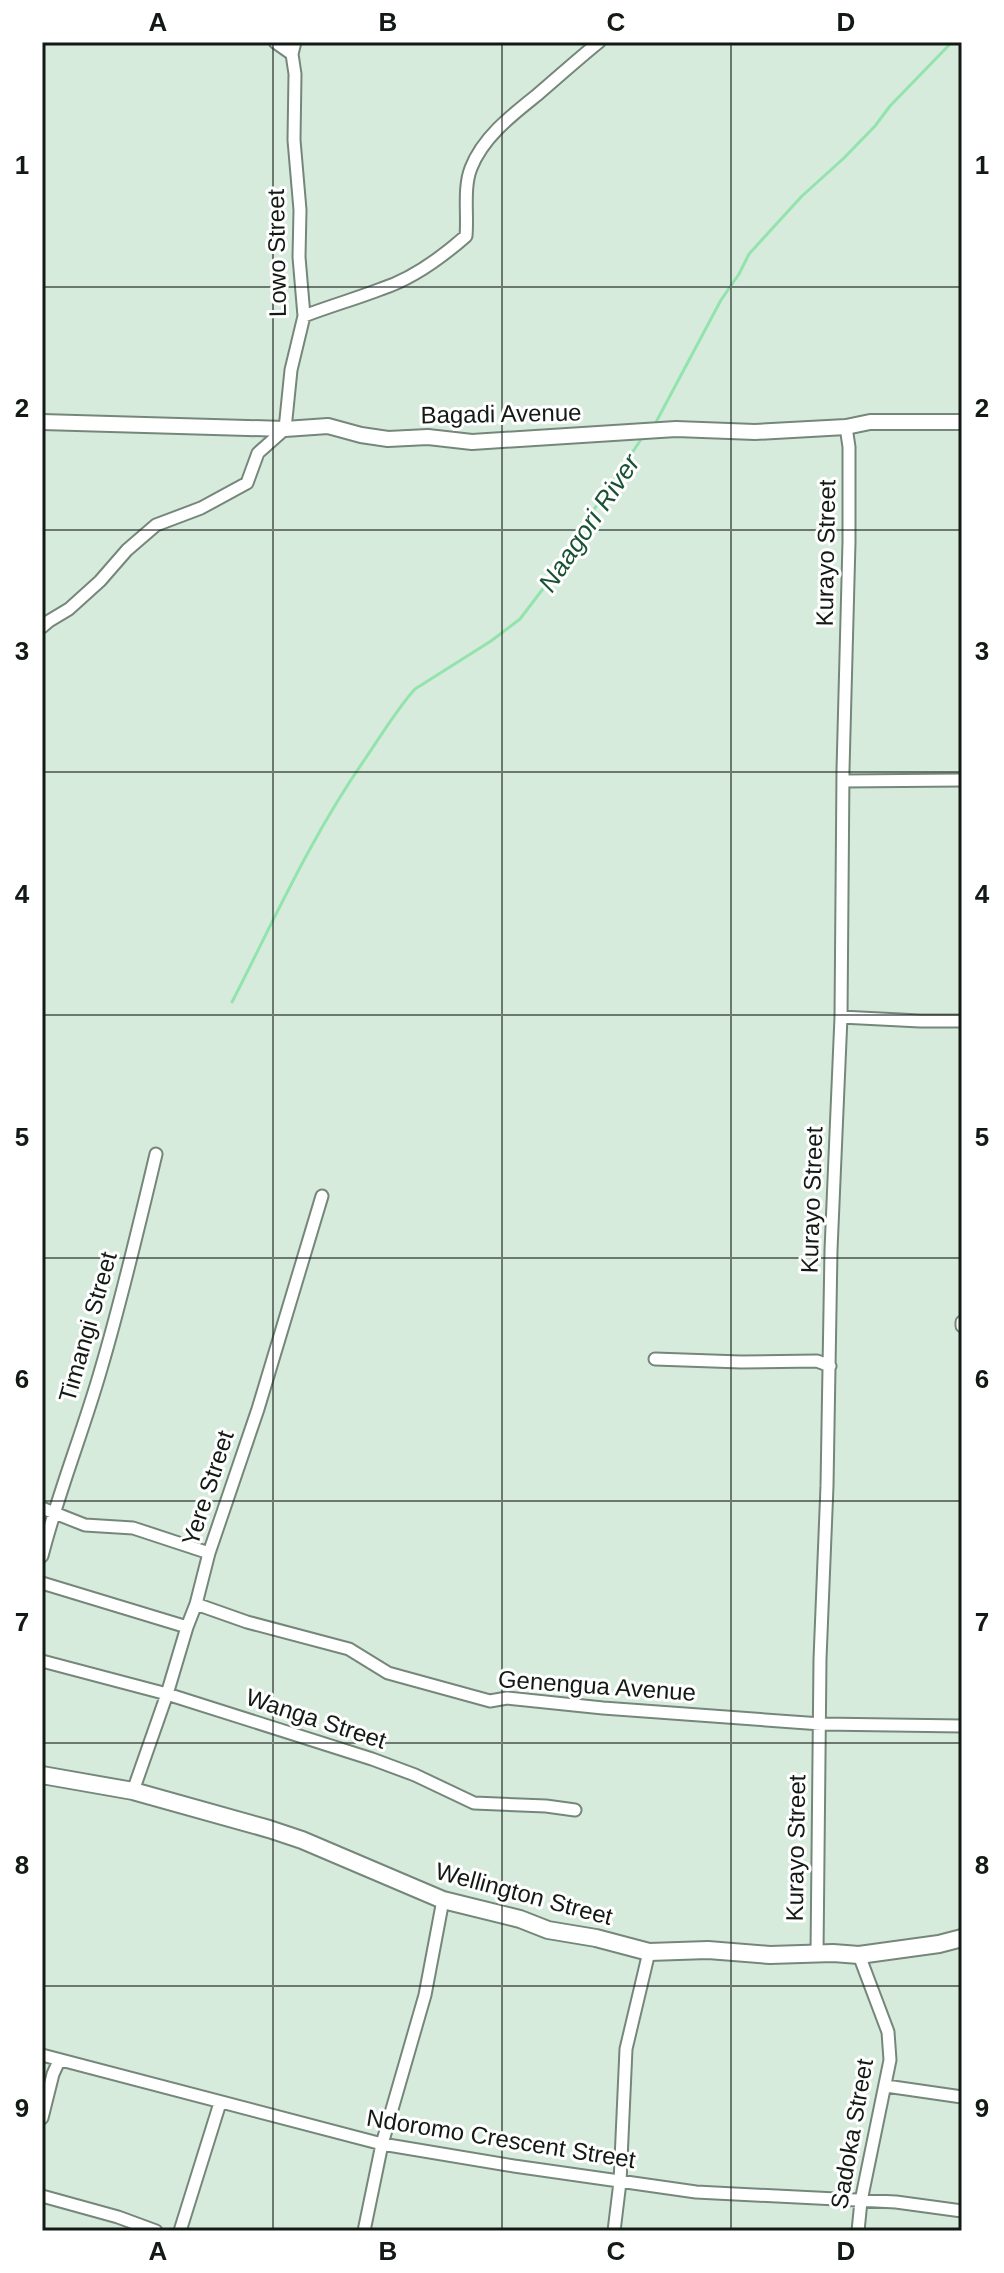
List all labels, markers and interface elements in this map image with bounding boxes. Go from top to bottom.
text: A [149,7,168,37]
text: B [379,7,397,37]
text: C [607,7,626,37]
text: D [837,7,855,37]
text: 1 [15,150,29,180]
text: 1 [975,150,989,180]
street label: Lowo Street [262,188,291,317]
text: 2 [15,393,29,423]
text: 2 [975,393,989,423]
street label: Bagadi Avenue [420,399,582,428]
water label: Naagori River [532,448,647,597]
street label: Kurayo Street [811,479,840,627]
text: 3 [15,636,29,666]
text: 3 [975,636,989,666]
text: 4 [15,879,30,909]
text: 4 [975,879,990,909]
text: 5 [15,1122,29,1152]
text: 5 [975,1122,989,1152]
street label: Kurayo Street [795,1126,828,1274]
street label: Timangi Street [53,1248,122,1405]
text: 6 [15,1364,29,1394]
text: 6 [975,1364,989,1394]
street label: Yere Street [176,1427,239,1549]
text: 7 [15,1607,29,1637]
text: 7 [975,1607,989,1637]
street label: Genengua Avenue [497,1665,697,1706]
street label: Wanga Street [243,1683,390,1754]
street label: Kurayo Street [781,1774,810,1922]
text: 8 [15,1850,29,1880]
text: 8 [975,1850,989,1880]
street label: Wellington Street [433,1857,616,1930]
street label: Sadoka Street [825,2056,878,2211]
text: 9 [15,2093,29,2123]
text: 9 [975,2093,989,2123]
street label: Ndoromo Crescent Street [365,2104,638,2173]
text: A [149,2236,168,2266]
text: B [379,2236,397,2266]
text: C [607,2236,626,2266]
text: D [837,2236,855,2266]

